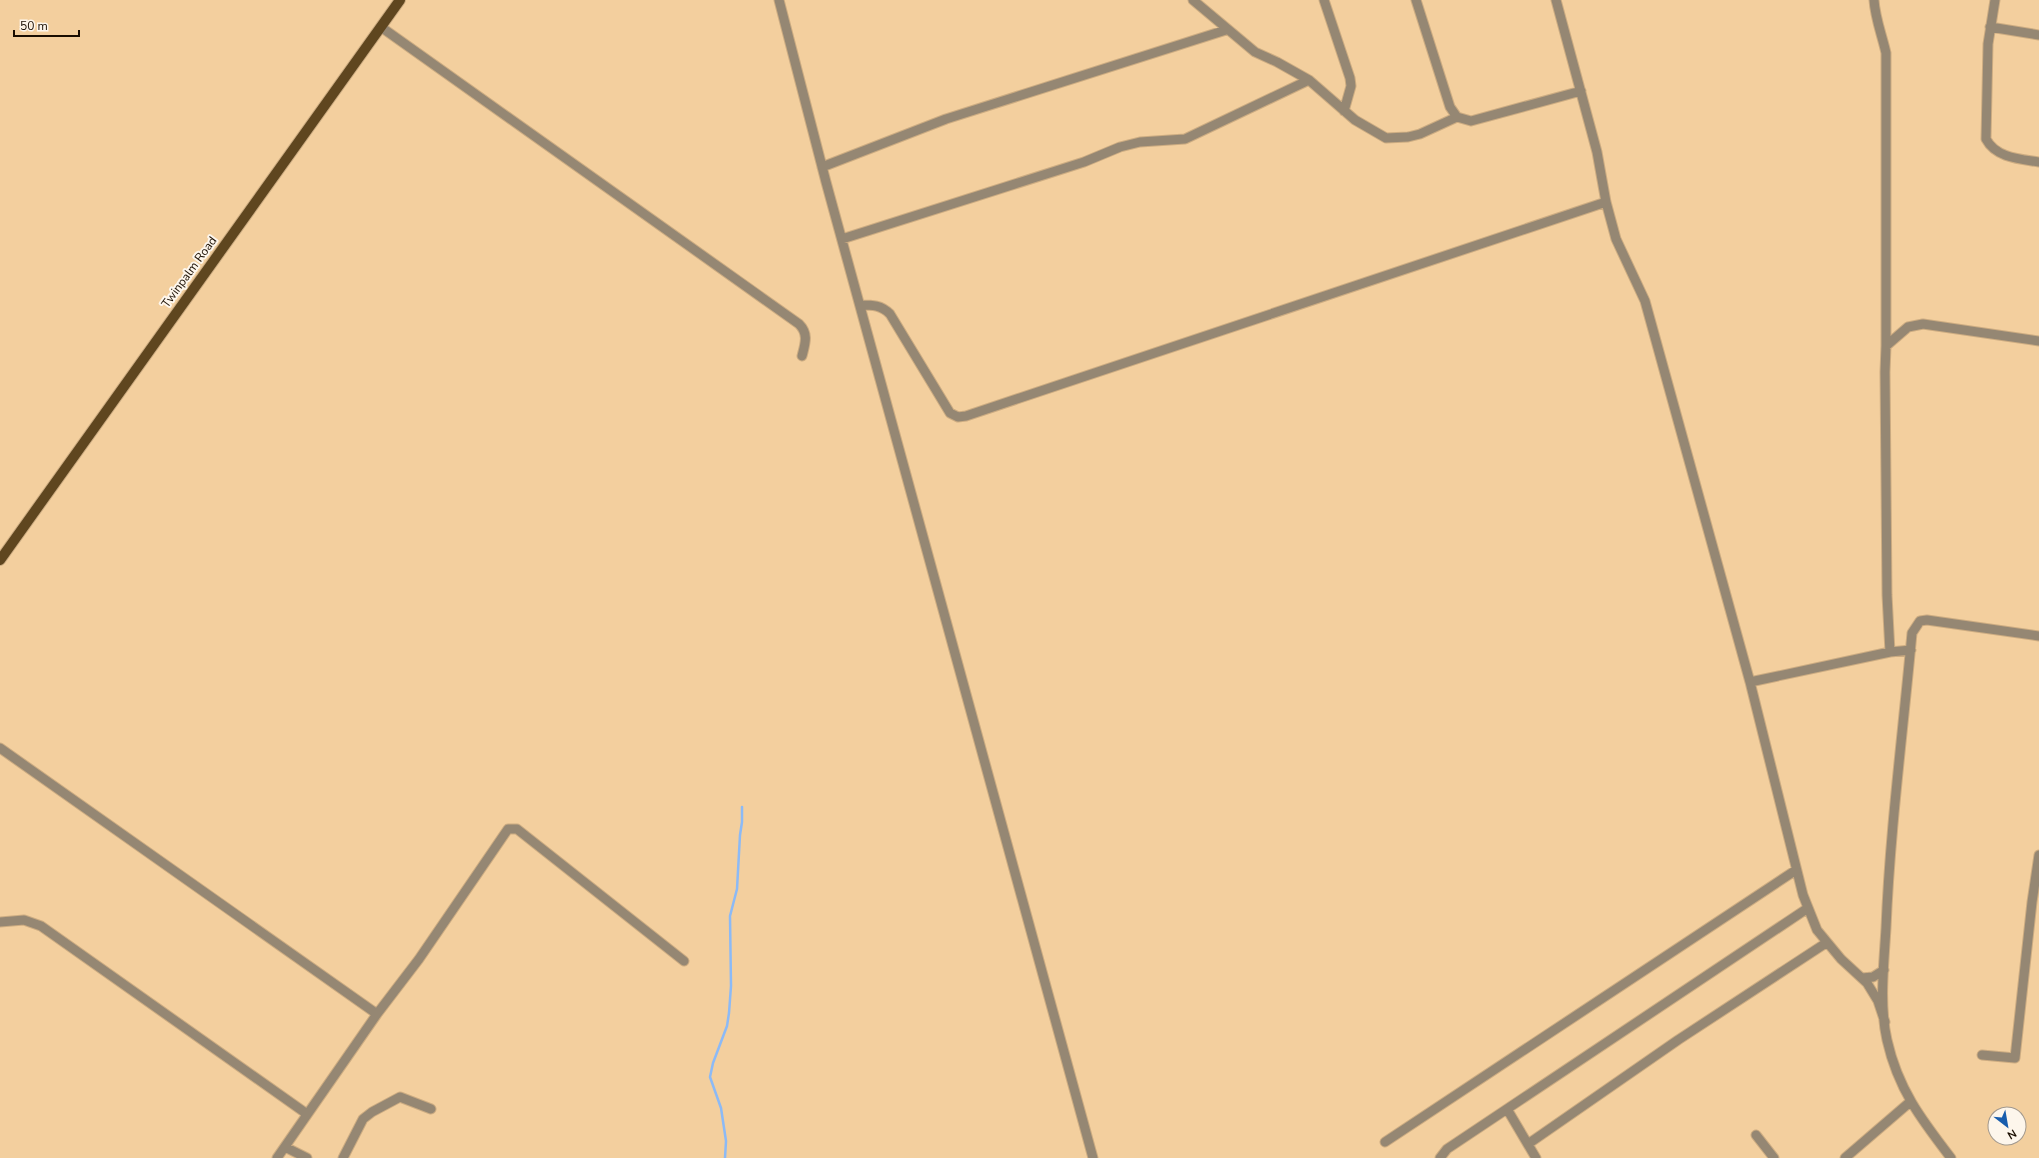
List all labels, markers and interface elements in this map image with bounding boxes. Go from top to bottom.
scale bar [14,12,79,38]
text: 50 m [20,18,48,34]
street label: Twinpalm Road [158,233,220,311]
north arrow [1987,1106,2027,1146]
text: N [2005,1126,2019,1143]

